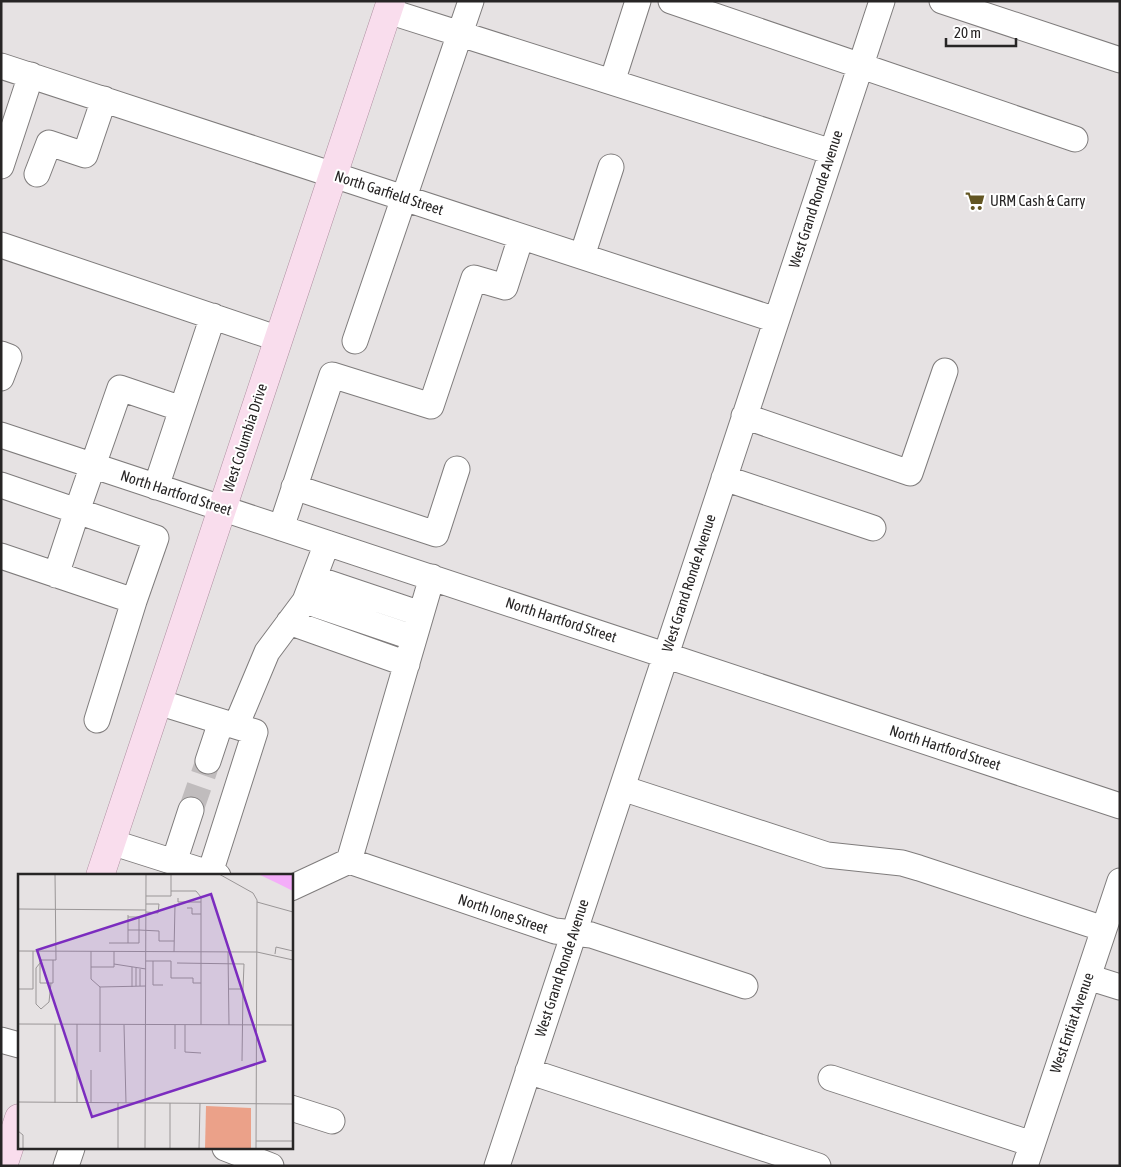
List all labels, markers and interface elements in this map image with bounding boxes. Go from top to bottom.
scale bar [946,15,1016,47]
text: 20 m [954,24,981,41]
street label: West Grand Ronde Avenue [785,128,846,270]
street label: North Garfield Street [333,167,446,218]
supermarket icon: URM Cash & Carry [964,190,986,212]
place label: URM Cash & Carry [990,192,1085,209]
street label: West Columbia Drive [219,381,270,494]
street label: North Hartford Street [118,467,234,519]
street label: West Grand Ronde Avenue [658,512,719,654]
street label: North Hartford Street [503,594,619,646]
street label: North Hartford Street [887,722,1003,774]
inset map [18,874,292,1150]
street label: North Ione Street [456,890,550,937]
street label: West Grand Ronde Avenue [531,897,592,1039]
street label: West Entiat Avenue [1046,970,1097,1075]

